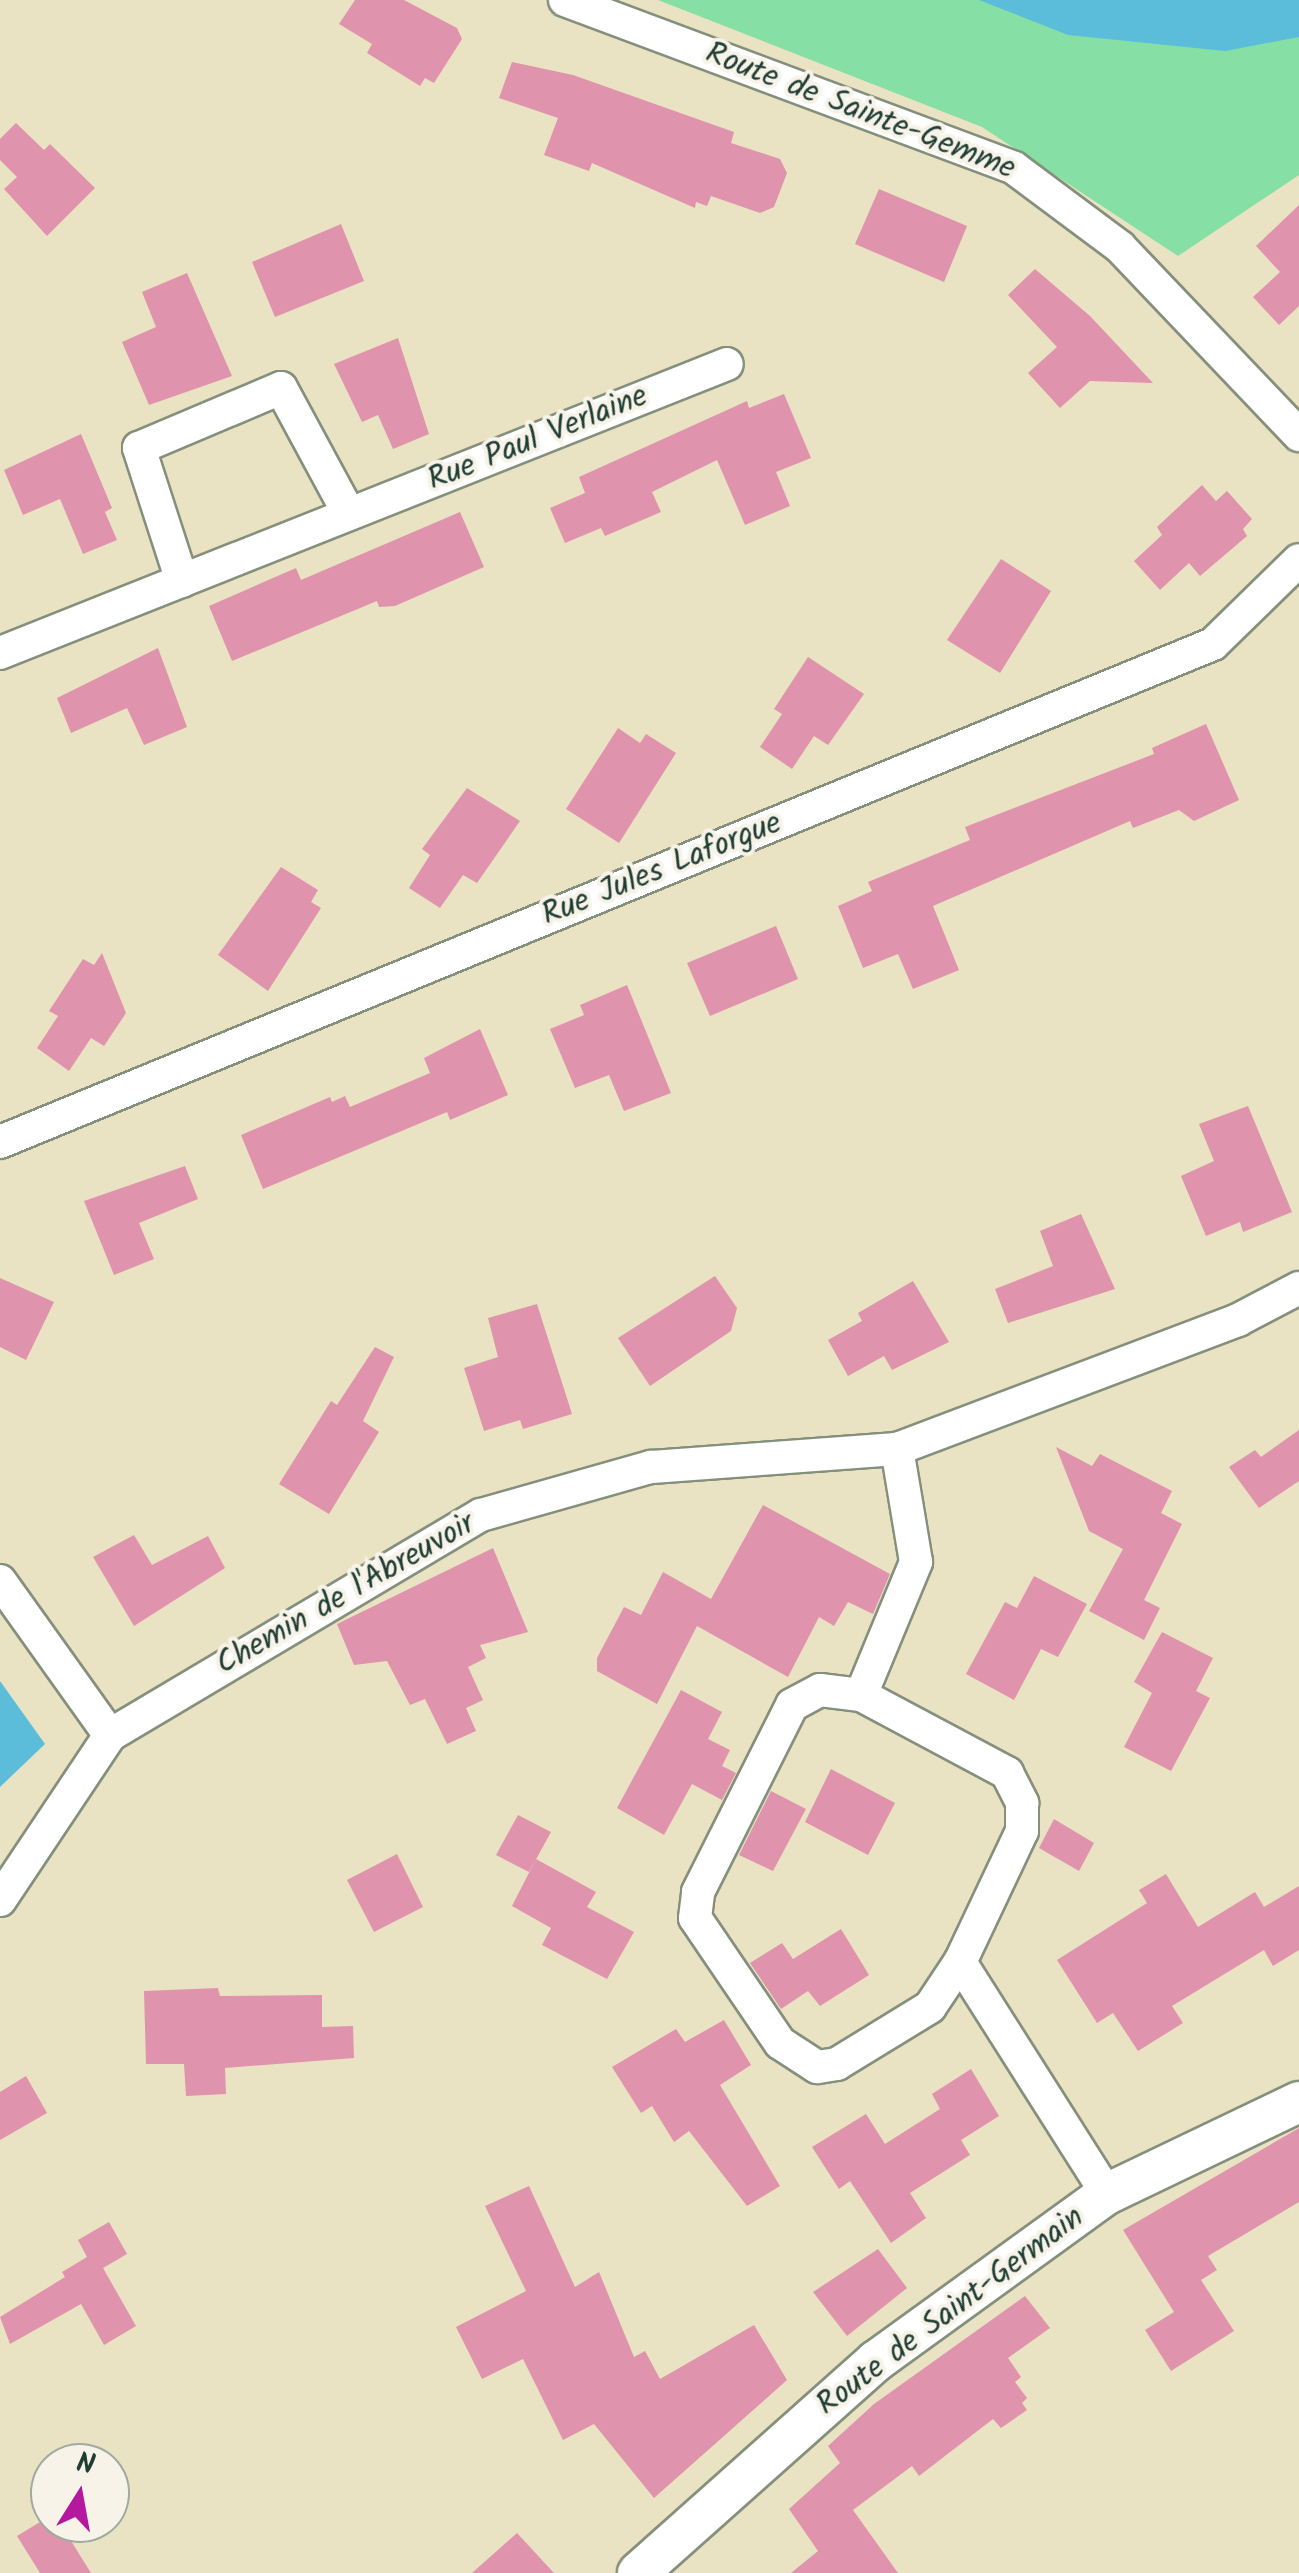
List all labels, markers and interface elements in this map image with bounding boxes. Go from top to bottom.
street label: Route de Sainte-Gemme [700,35,1020,189]
street label: Rue Paul Verlaine [422,377,654,501]
street label: Rue Jules Laforgue [537,804,787,936]
street label: Chemin de l'Abreuvoir [210,1505,482,1685]
street label: Route de Saint-Germain [810,2199,1092,2425]
text: N [72,2441,98,2489]
north arrow [30,2443,130,2543]

